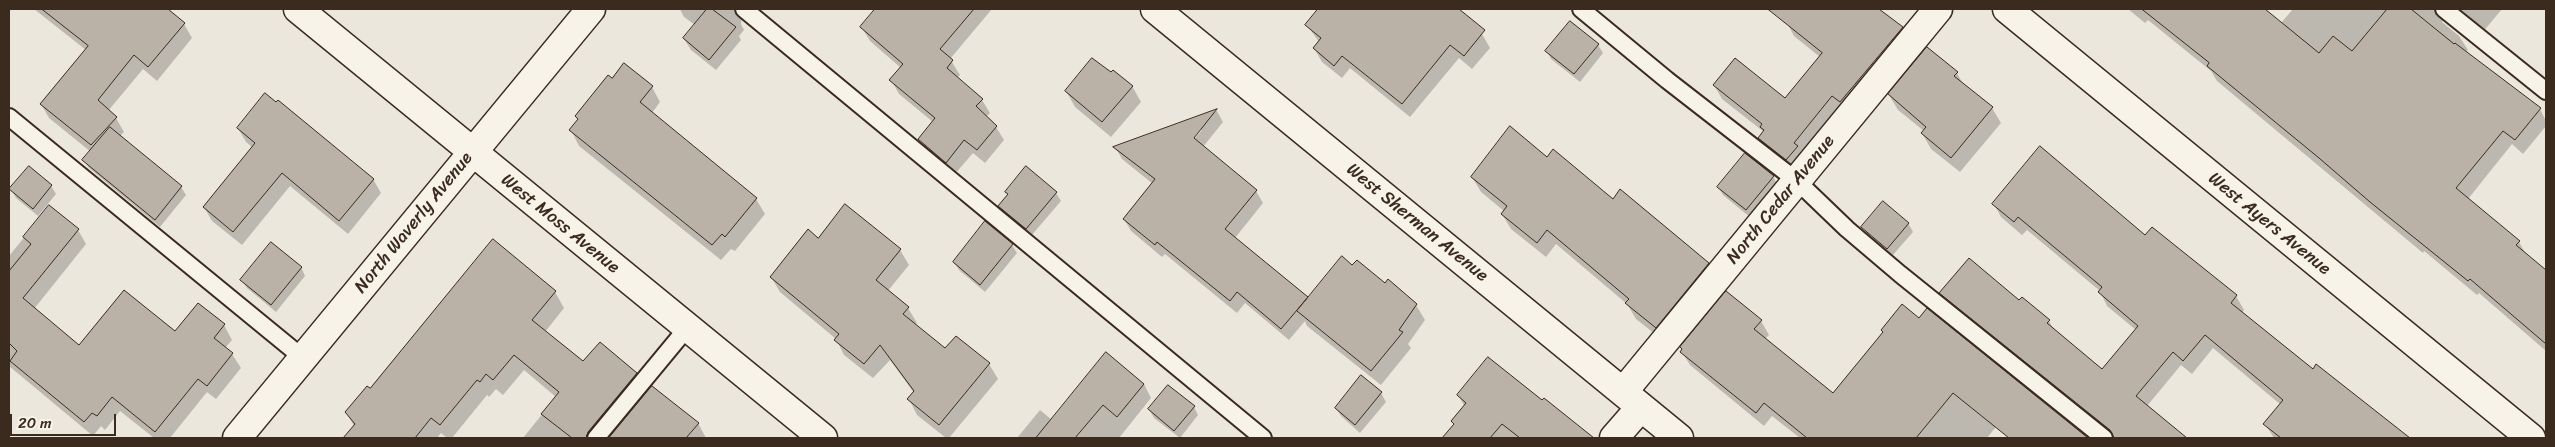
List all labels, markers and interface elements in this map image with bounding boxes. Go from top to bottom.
street label: North Cedar Avenue [1722,131,1840,269]
street label: North Waverly Avenue [350,148,478,298]
street label: West Sherman Avenue [1342,159,1492,287]
street label: West Ayers Avenue [2203,168,2335,280]
street label: West Moss Avenue [496,170,624,278]
scale bar [12,404,119,436]
text: 20 m [18,410,52,436]

